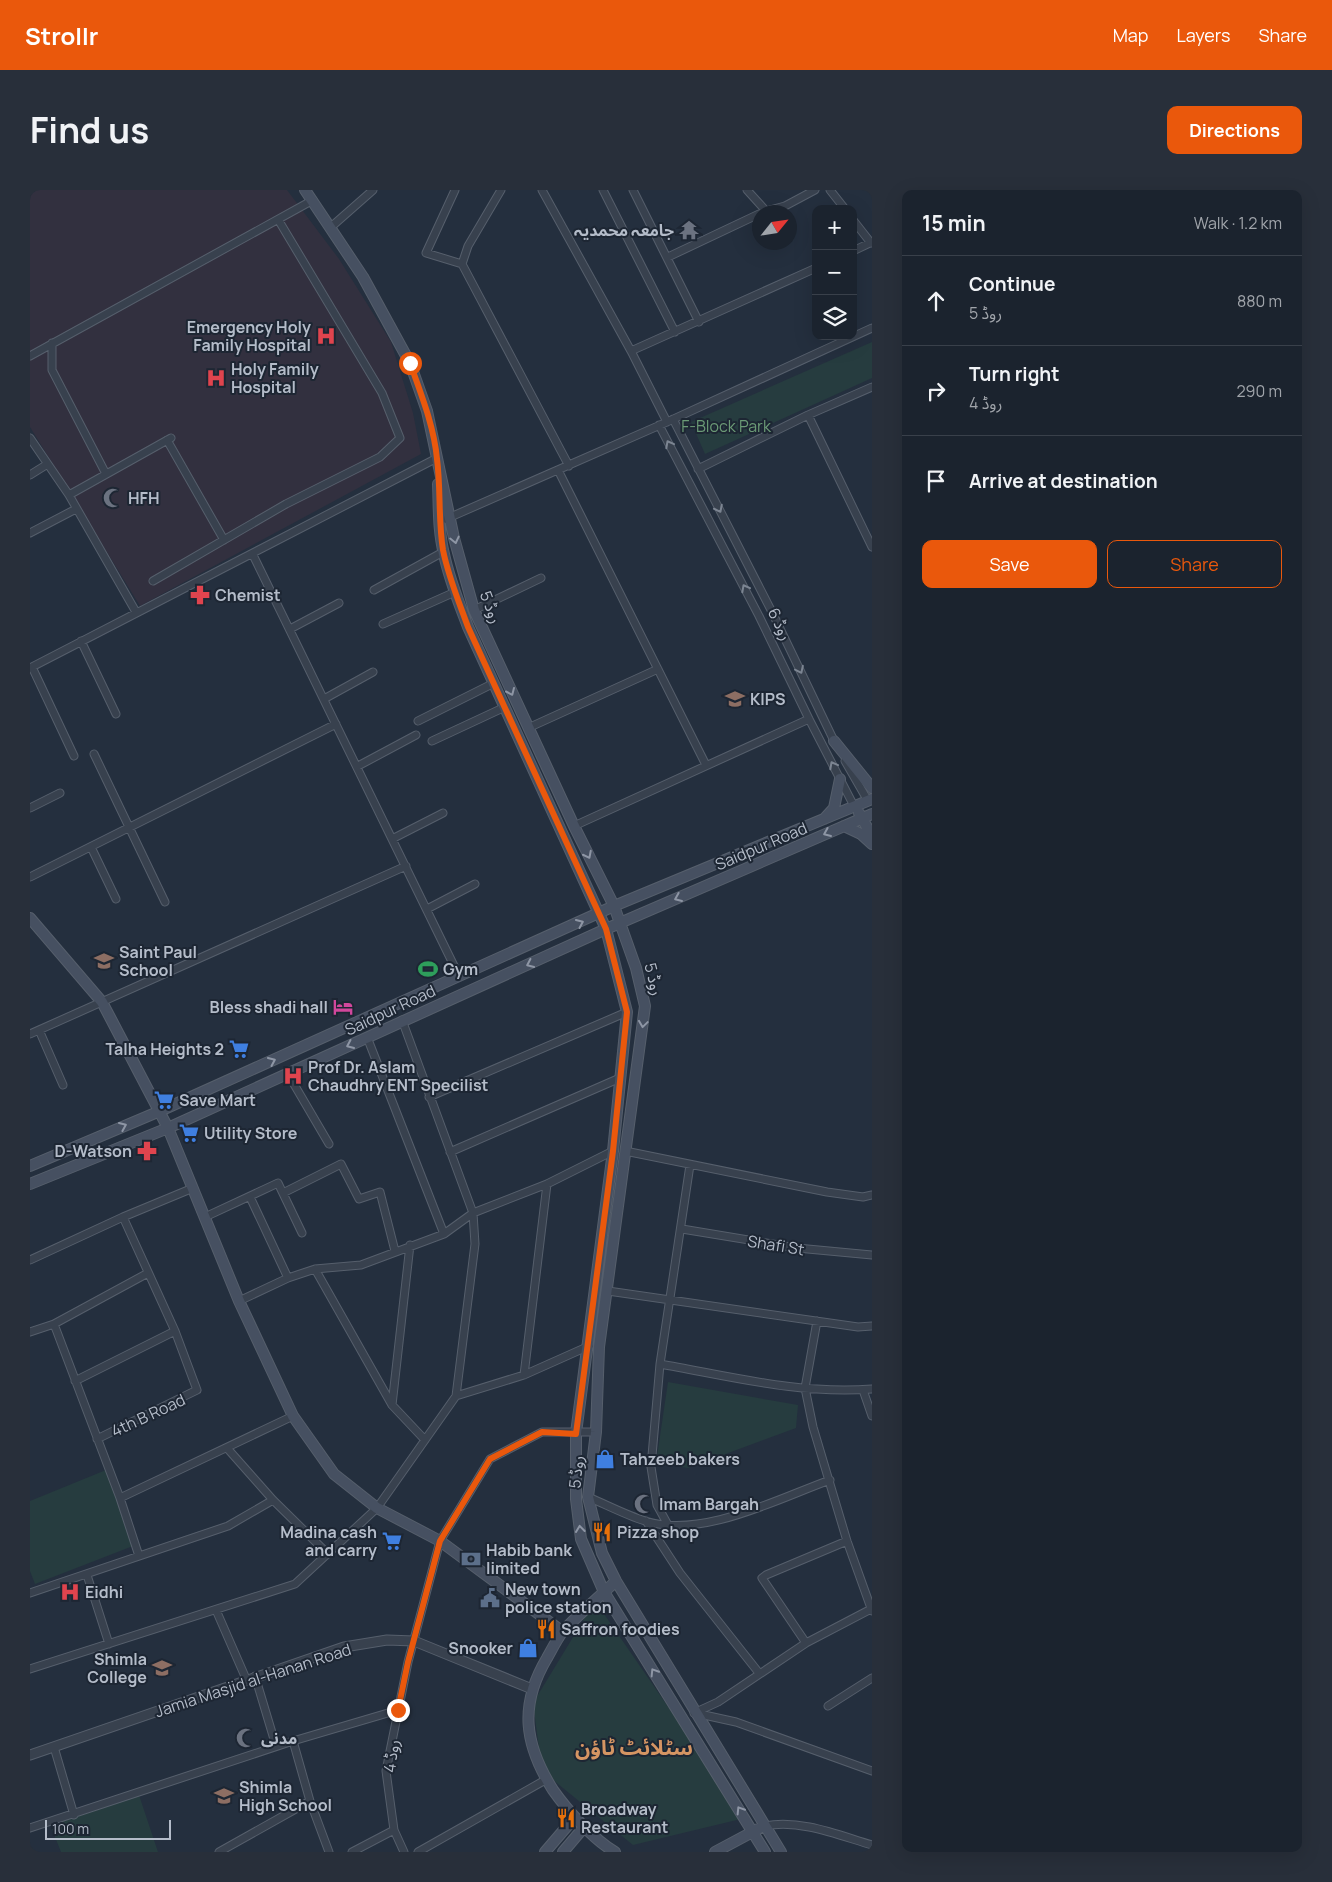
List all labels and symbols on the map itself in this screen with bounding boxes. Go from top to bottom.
north arrow [752,205,797,250]
place label: جامعہ محمدیہ [574,219,674,241]
temple icon: جامعہ محمدیہ [678,219,700,241]
place label: Emergency Holy Family Hospital [187,316,311,356]
hospital icon: Emergency Holy Family Hospital [315,325,337,347]
route start [399,352,422,375]
place label: Holy Family Hospital [231,358,319,398]
hospital icon: Holy Family Hospital [205,367,227,389]
park label: F-Block Park [681,415,772,437]
one-way arrow [665,440,675,449]
mosque icon: HFH [102,487,124,509]
place label: HFH [128,487,159,509]
one-way arrow [713,504,723,513]
one-way arrow [449,536,460,545]
pharmacy icon: Chemist [189,584,211,606]
place label: Chemist [215,584,281,606]
one-way arrow [741,584,751,593]
street label: روڈ 5 [475,588,507,626]
street label: روڈ 6 [763,604,797,644]
one-way arrow [794,665,804,674]
one-way arrow [505,687,516,696]
school or university icon: KIPS [724,688,746,710]
place label: KIPS [750,688,786,710]
one-way arrow [829,761,839,770]
street label: Saidpur Road [712,817,810,875]
one-way arrow [823,827,832,838]
one-way arrow [582,850,592,859]
one-way arrow [674,892,683,902]
one-way arrow [575,918,584,929]
place label: Saint Paul School [119,941,197,981]
school or university icon: Saint Paul School [93,950,115,972]
one-way arrow [526,957,535,968]
sports icon: Gym [417,958,439,980]
place label: Gym [443,958,478,980]
street label: روڈ 5 [639,960,669,998]
street label: Saidpur Road [341,979,439,1041]
place label: Bless shadi hall [210,996,328,1018]
hotel icon: Bless shadi hall [332,996,354,1018]
one-way arrow [638,1019,648,1028]
place label: Talha Heights 2 [105,1038,224,1060]
supermarket icon: Talha Heights 2 [228,1038,250,1060]
one-way arrow [346,1039,355,1050]
one-way arrow [267,1056,276,1067]
place label: Prof Dr. Aslam Chaudhry ENT Specilist [308,1056,489,1096]
hospital icon: Prof Dr. Aslam Chaudhry ENT Specilist [282,1065,304,1087]
supermarket icon: Save Mart [153,1089,175,1111]
place label: Save Mart [179,1089,256,1111]
one-way arrow [118,1122,127,1133]
supermarket icon: Utility Store [178,1122,200,1144]
place label: Utility Store [204,1122,298,1144]
place label: D-Watson [54,1140,132,1162]
pharmacy icon: D-Watson [136,1140,158,1162]
street label: Shafi St [746,1230,806,1260]
street label: 4th B Road [107,1388,189,1442]
shop icon: Tahzeeb bakers [594,1448,616,1470]
place label: Tahzeeb bakers [620,1448,740,1470]
street label: روڈ 5 [563,1454,589,1490]
mosque icon: Imam Bargah [633,1493,655,1515]
place label: Imam Bargah [659,1493,759,1515]
place label: Madina cash and carry [280,1521,377,1561]
restaurant icon: Pizza shop [591,1521,613,1543]
place label: Pizza shop [617,1521,699,1543]
one-way arrow [575,1525,585,1533]
supermarket icon: Madina cash and carry [381,1530,403,1552]
place label: Habib bank limited [486,1539,572,1579]
bank icon: Habib bank limited [460,1548,482,1570]
place label: New town police station [505,1578,612,1618]
hospital icon: Eidhi [59,1581,81,1603]
place label: Eidhi [85,1581,123,1603]
public building icon: New town police station [479,1587,501,1609]
restaurant icon: Saffron foodies [535,1618,557,1640]
place label: Saffron foodies [561,1618,680,1640]
place label: Snooker [448,1637,513,1659]
shop icon: Snooker [517,1637,539,1659]
street label: Jamia Masjid al-Hanan Road [152,1638,354,1722]
place label: Shimla College [87,1648,147,1688]
school or university icon: Shimla College [151,1657,173,1679]
one-way arrow [651,1669,660,1678]
route end [387,1699,410,1722]
mosque icon: مدنی [235,1727,257,1749]
place label: مدنی [261,1727,297,1749]
district label: سٹلائٹ ٹاؤن [575,1733,693,1761]
street label: روڈ 4 [378,1738,404,1774]
place label: Shimla High School [239,1776,332,1816]
school or university icon: Shimla High School [213,1785,235,1807]
place label: Broadway Restaurant [581,1798,668,1838]
restaurant icon: Broadway Restaurant [555,1807,577,1829]
one-way arrow [736,1807,746,1816]
scale bar [45,1817,171,1840]

